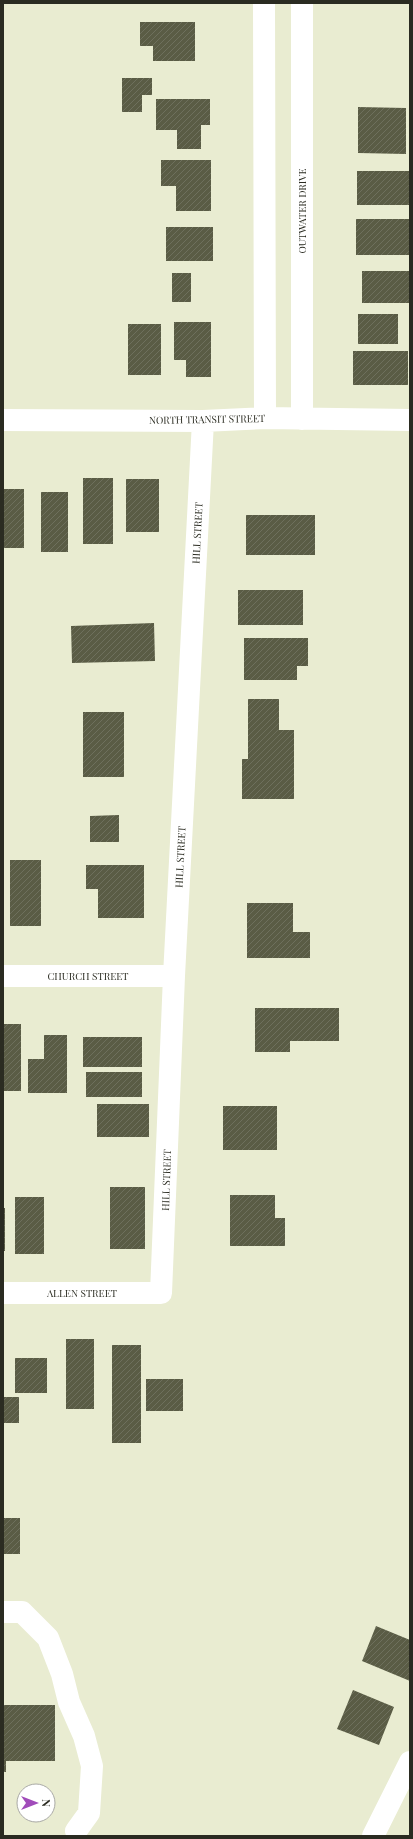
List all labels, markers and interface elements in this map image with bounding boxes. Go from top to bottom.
street label: OUTWATER DRIVE [295,168,309,254]
street label: NORTH TRANSIT STREET [149,411,265,427]
street label: HILL STREET [188,502,206,564]
street label: HILL STREET [171,826,189,888]
street label: CHURCH STREET [47,969,129,983]
street label: HILL STREET [158,1149,174,1211]
street label: ALLEN STREET [46,1286,117,1300]
north arrow [16,1783,56,1823]
text: N [39,1799,54,1807]

